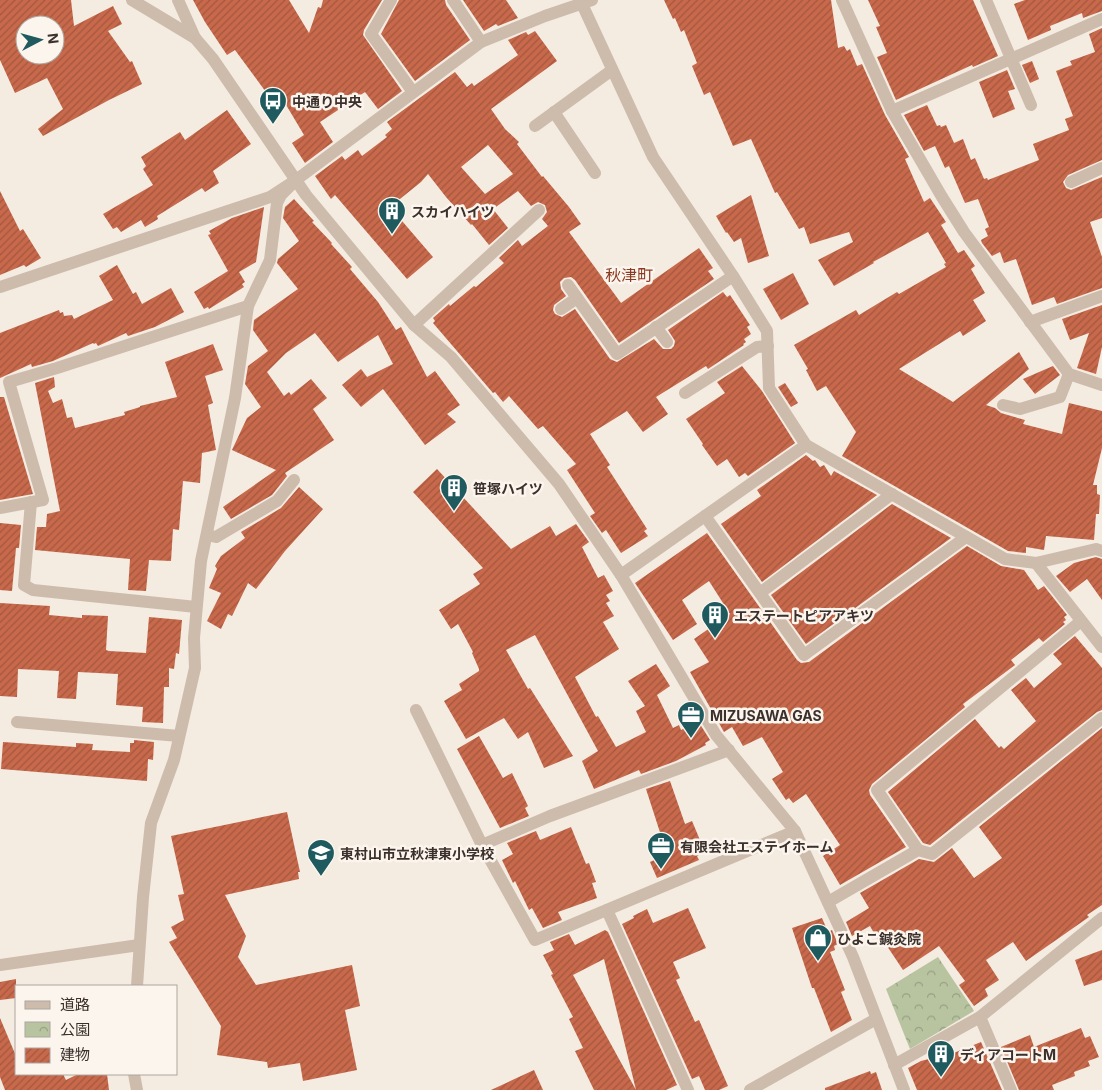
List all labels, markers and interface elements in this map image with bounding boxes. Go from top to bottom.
north arrow [15,15,65,65]
text: N [44,32,62,45]
bus stop icon: 中通り中央 [258,86,288,125]
place label: 中通り中央 [292,93,362,110]
building icon: スカイハイツ [377,196,407,235]
place label: スカイハイツ [411,203,494,220]
district label: 秋津町 [605,265,653,285]
building icon: 笹塚ハイツ [439,473,469,512]
place label: 笹塚ハイツ [473,480,543,497]
building icon: エステートピアアキツ [700,600,730,639]
place label: エステートピアアキツ [734,607,874,624]
office icon: MIZUSAWA GAS [676,700,706,739]
place label: MIZUSAWA GAS [710,707,822,724]
office icon: 有限会社エステイホーム [646,831,676,870]
school or university icon: 東村山市立秋津東小学校 [306,838,336,877]
place label: 有限会社エステイホーム [680,838,834,855]
place label: 東村山市立秋津東小学校 [340,845,494,862]
shop icon: ひよこ鍼灸院 [803,923,833,962]
place label: ひよこ鍼灸院 [837,930,921,947]
legend [15,985,178,1075]
text: 道路 [60,995,90,1014]
text: 公園 [60,1020,90,1039]
building icon: ディアコートM [926,1039,956,1078]
text: 建物 [60,1045,90,1064]
place label: ディアコートM [960,1046,1056,1063]

